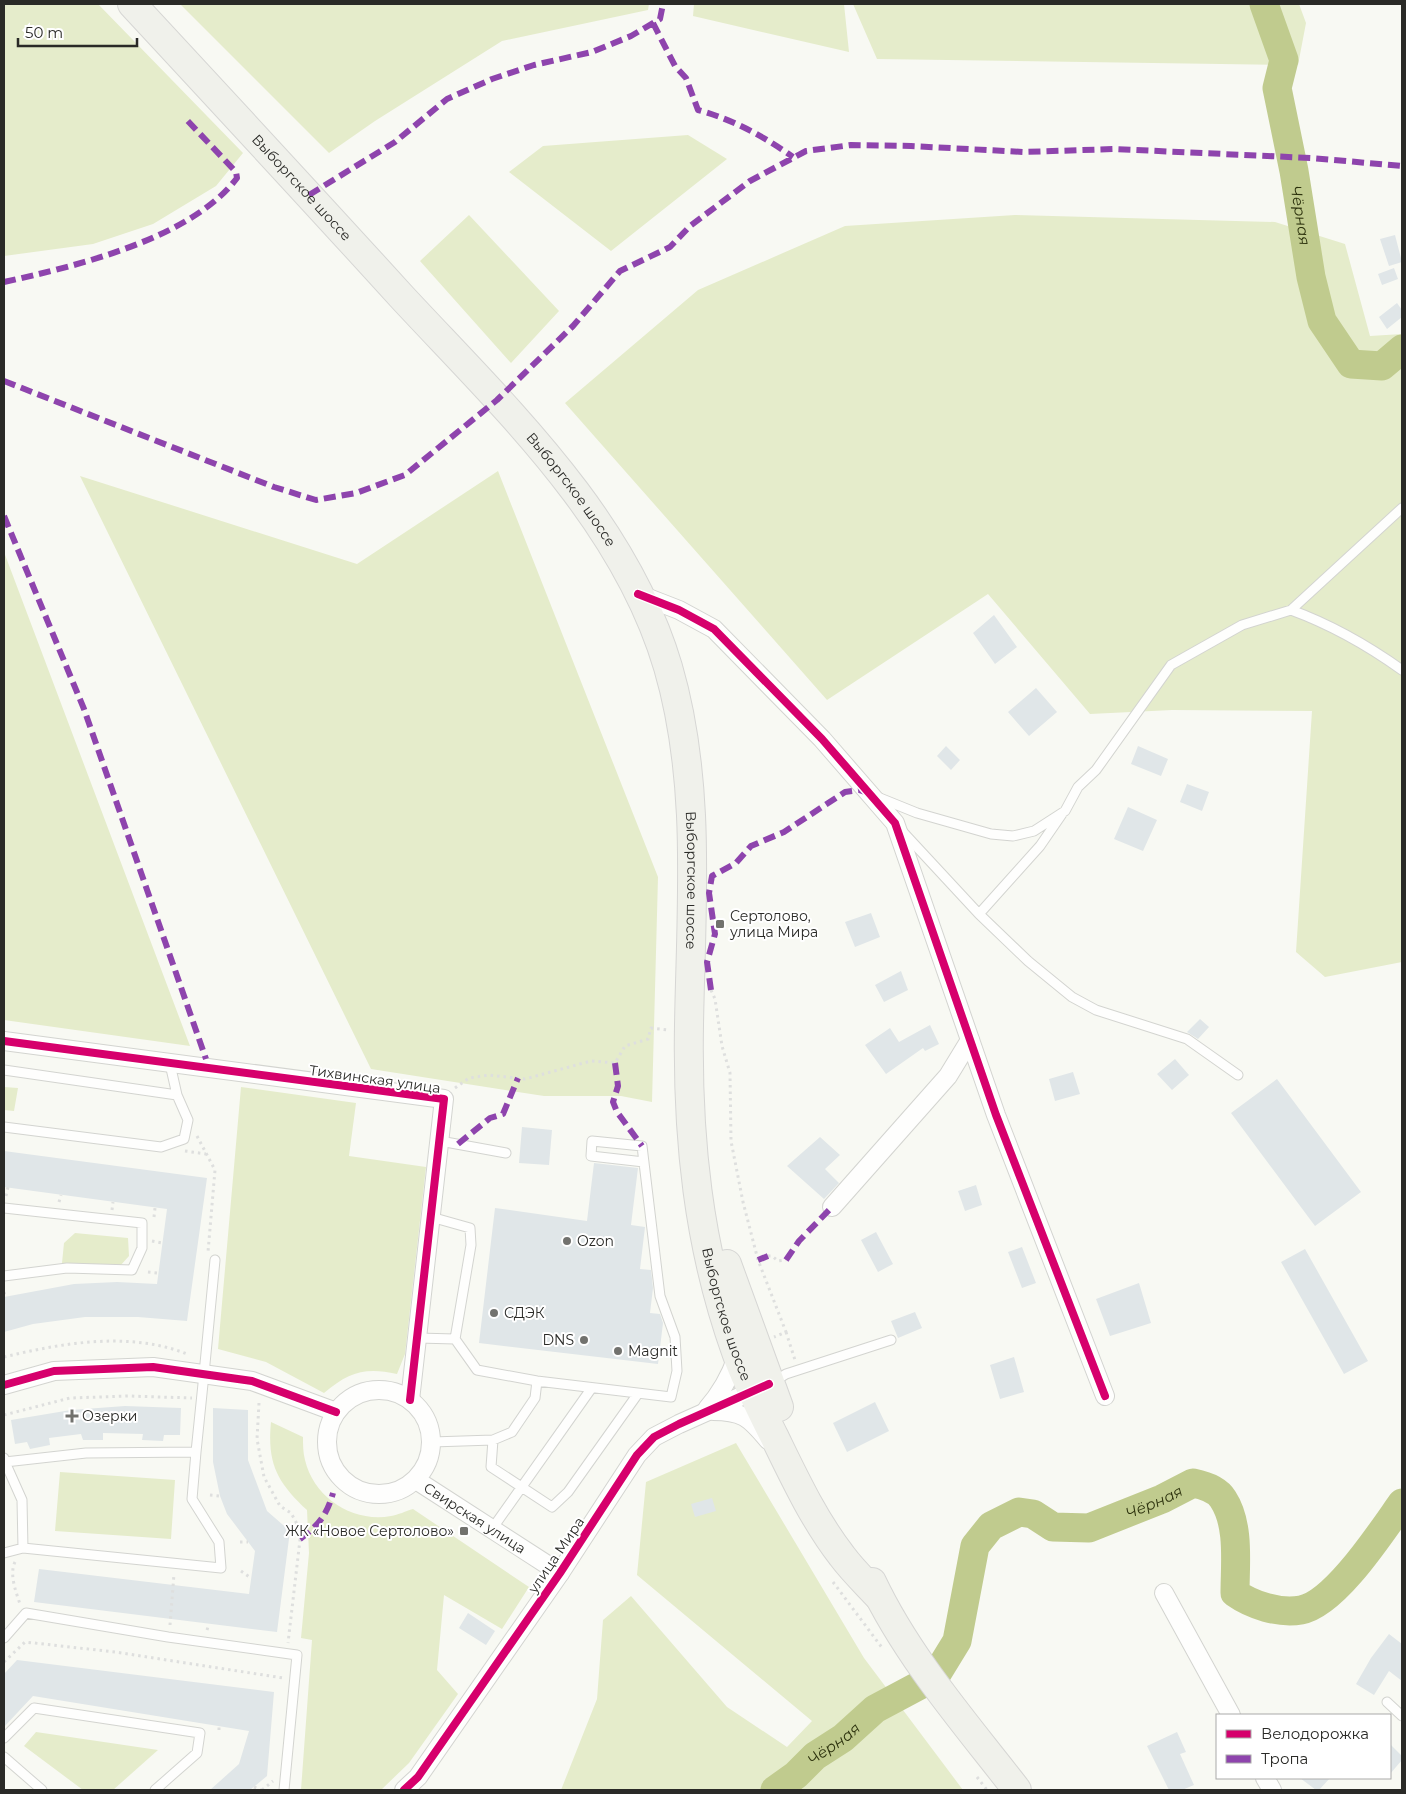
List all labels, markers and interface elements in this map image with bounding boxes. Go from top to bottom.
scale bar [18,15,136,47]
text: 50 m [25,23,63,42]
street label: Выборгское шоссе [248,130,355,245]
water label: Чёрная [1287,184,1315,247]
street label: Выборгское шоссе [522,429,620,550]
street label: Выборгское шоссе [682,810,701,950]
place label: Сертолово, улица Мира [729,907,818,941]
marker: Сертолово, улица Мира [714,918,726,930]
street label: Тихвинская улица [308,1061,442,1097]
place label: Ozon [577,1232,614,1250]
marker: Ozon [561,1235,573,1247]
street label: Выборгское шоссе [698,1246,755,1384]
place label: СДЭК [504,1304,545,1322]
marker: СДЭК [488,1307,500,1319]
place label: DNS [542,1331,574,1349]
marker: DNS [578,1334,590,1346]
place label: Magnit [628,1342,678,1360]
marker: Magnit [612,1345,624,1357]
place label: Озерки [82,1407,137,1425]
marker: Озерки [66,1410,78,1422]
street label: Свирская улица [420,1478,529,1557]
water label: Чёрная [1123,1481,1186,1522]
street label: улица Мира [523,1513,588,1597]
place label: ЖК «Новое Сертолово» [285,1522,454,1540]
marker: ЖК «Новое Сертолово» [458,1525,470,1537]
legend [1216,1714,1391,1779]
water label: Чёрная [803,1718,864,1768]
text: Велодорожка [1261,1724,1369,1743]
text: Тропа [1261,1749,1308,1768]

